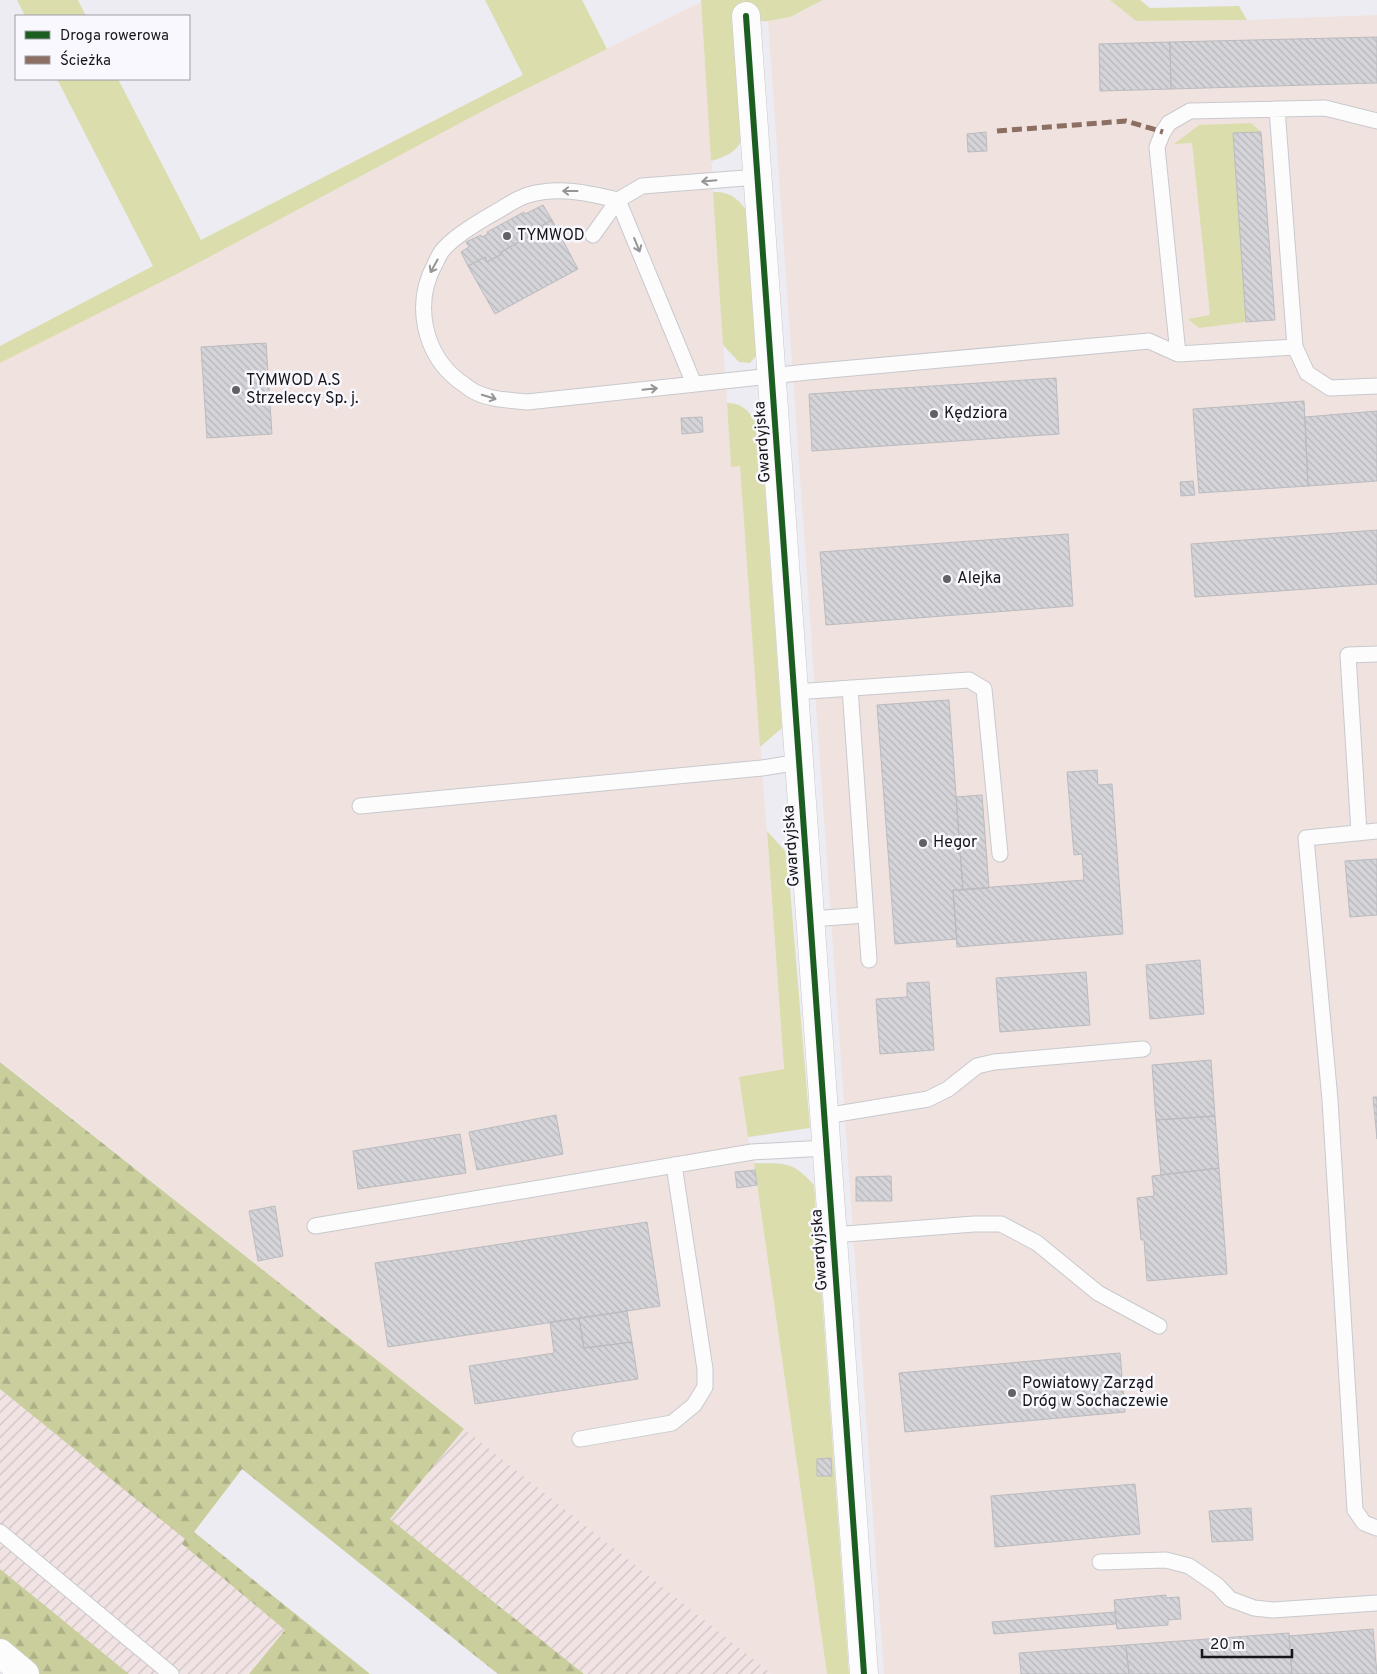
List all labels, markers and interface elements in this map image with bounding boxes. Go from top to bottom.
legend [15,15,190,80]
text: Droga rowerowa [60,27,169,46]
text: Ścieżka [60,50,111,71]
one-way arrow [701,176,717,185]
one-way arrow [563,186,579,196]
place label: TYMWOD [517,226,585,246]
marker: TYMWOD [501,230,513,242]
one-way arrow [632,237,642,252]
one-way arrow [429,258,439,273]
place label: TYMWOD A.S Strzeleccy Sp. j. [246,371,359,409]
marker: TYMWOD A.S Strzeleccy Sp. j. [230,384,242,396]
one-way arrow [642,384,658,394]
one-way arrow [480,392,496,402]
street label: Gwardyjska [750,400,776,484]
place label: Kędziora [944,404,1007,424]
marker: Kędziora [928,408,940,420]
place label: Alejka [957,569,1001,589]
marker: Alejka [941,573,953,585]
street label: Gwardyjska [779,804,805,888]
place label: Hegor [933,833,977,853]
marker: Hegor [917,837,929,849]
street label: Gwardyjska [807,1208,833,1292]
place label: Powiatowy Zarząd Dróg w Sochaczewie [1022,1374,1168,1412]
marker: Powiatowy Zarząd Dróg w Sochaczewie [1006,1387,1018,1399]
scale bar [1202,1626,1292,1658]
text: 20 m [1210,1636,1245,1655]

